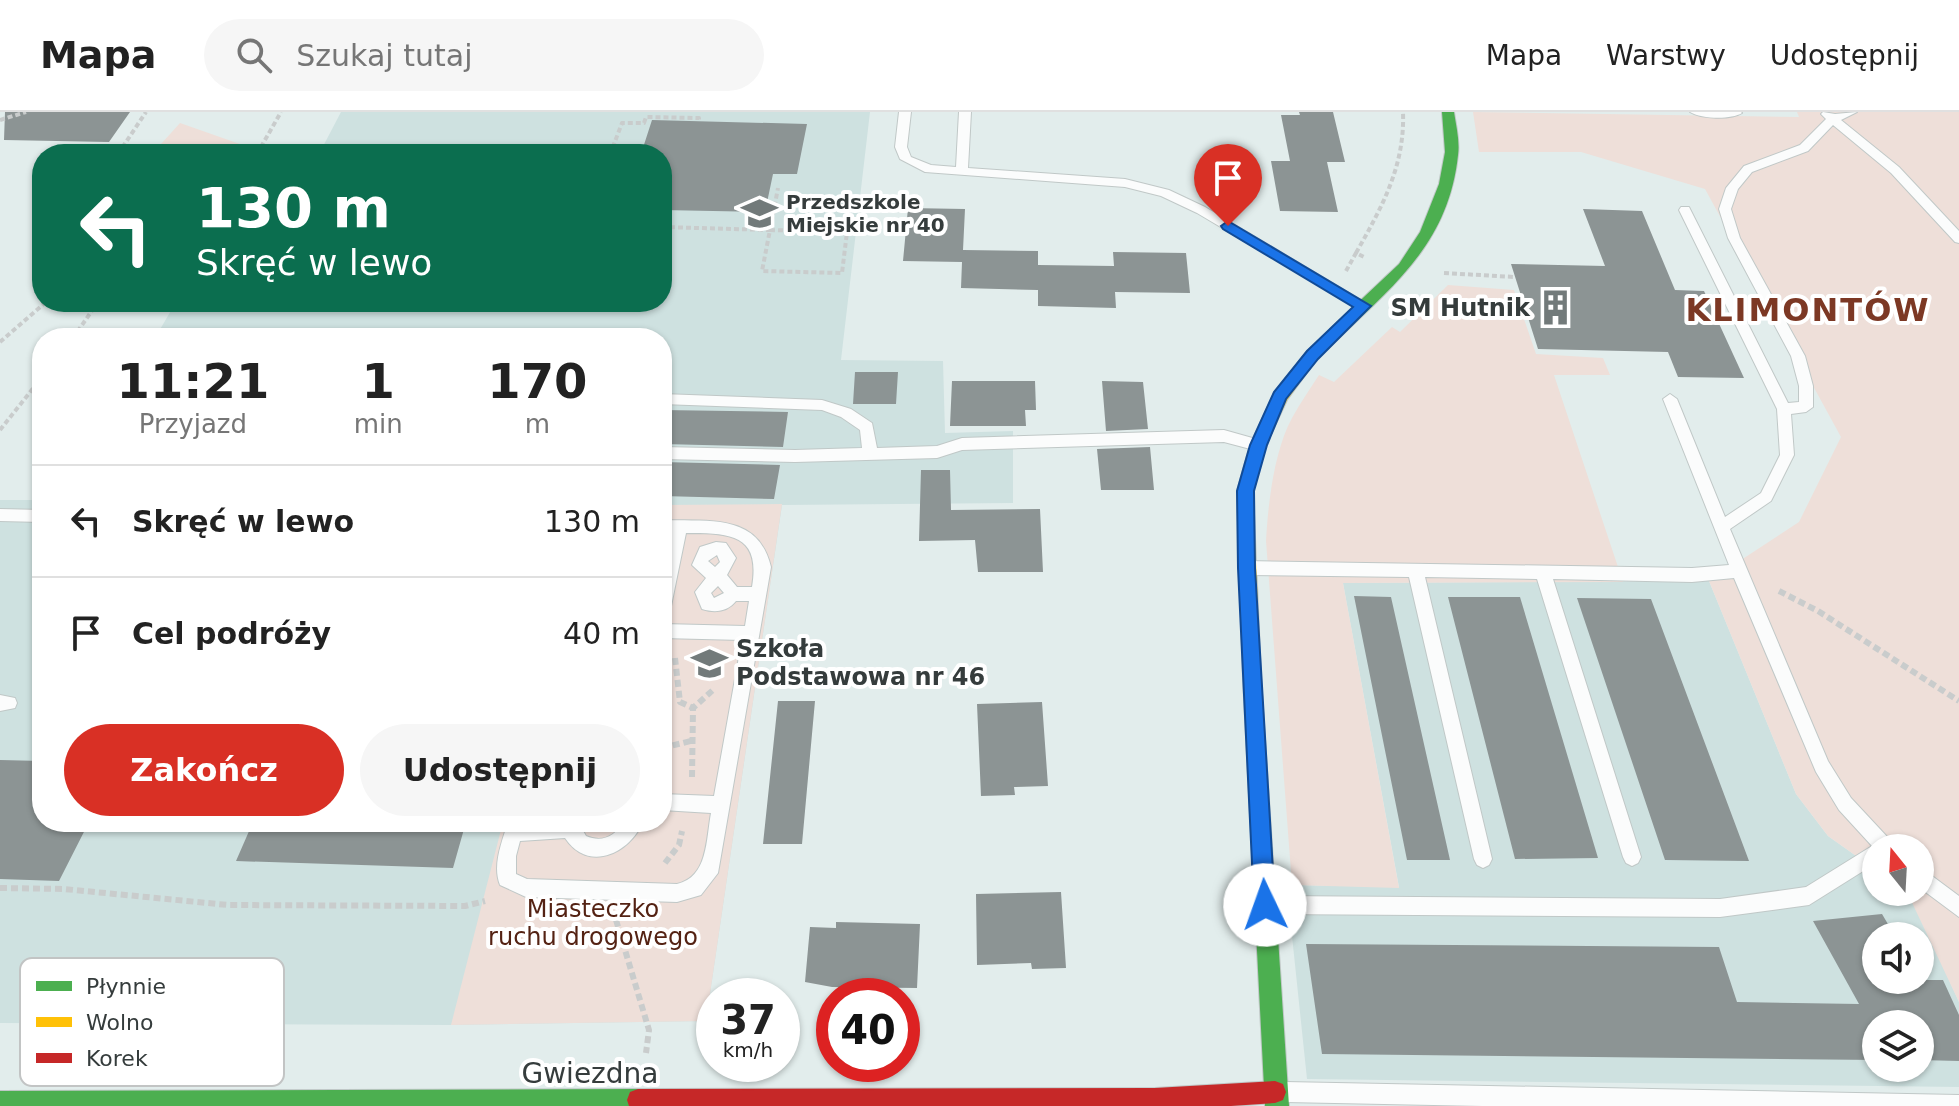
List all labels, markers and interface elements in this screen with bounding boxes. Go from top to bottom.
search box [204,19,764,91]
text: Mapa [40,33,156,77]
icon: search [232,33,276,77]
text: Szukaj tutaj [296,38,472,73]
text: Mapa [1486,39,1562,72]
text: Warstwy [1606,39,1726,72]
text: Udostępnij [1770,39,1919,72]
pin [1194,144,1262,226]
icon: arrive [1206,156,1250,200]
text: 130 m [196,175,391,240]
icon: left [64,176,168,280]
place label: Przedszkole Miejskie nr 40 [786,190,945,237]
school or university icon: Przedszkole Miejskie nr 40 [741,195,779,233]
text: Skręć w lewo [196,242,432,283]
building icon: SM Hutnik [1537,289,1575,327]
district label: KLIMONTÓW [1685,290,1931,329]
place label: SM Hutnik [1391,294,1531,322]
text: 11:21 [116,353,269,409]
text: 1 [362,353,395,409]
text: 170 [487,353,587,409]
text: Przyjazd [139,409,247,439]
text: min [354,409,403,439]
text: m [525,409,550,439]
icon: left [64,499,108,543]
text: Skręć w lewo [132,504,354,539]
text: 130 m [544,504,640,539]
icon: arrive [64,611,108,655]
text: Cel podróży [132,616,331,651]
text: 40 m [563,616,640,651]
place label: Szkoła Podstawowa nr 46 [736,635,985,691]
school or university icon: Szkoła Podstawowa nr 46 [691,644,729,682]
button: Zakończ [64,724,344,816]
button: Udostępnij [360,724,640,816]
north arrow [1862,834,1934,906]
map controls [1862,834,1934,1082]
position arrow [1223,863,1307,947]
park label: Miasteczko ruchu drogowego [488,895,698,951]
button: sound [1862,922,1934,994]
legend [20,958,284,1086]
text: Płynnie [86,974,166,999]
speed limit sign: 40 [816,978,920,1082]
text: 37 [720,997,776,1043]
text: Wolno [86,1010,153,1035]
button: layers [1862,1010,1934,1082]
text: km/h [723,1038,773,1062]
text: Korek [86,1046,148,1071]
street label: Gwiezdna [522,1057,658,1090]

